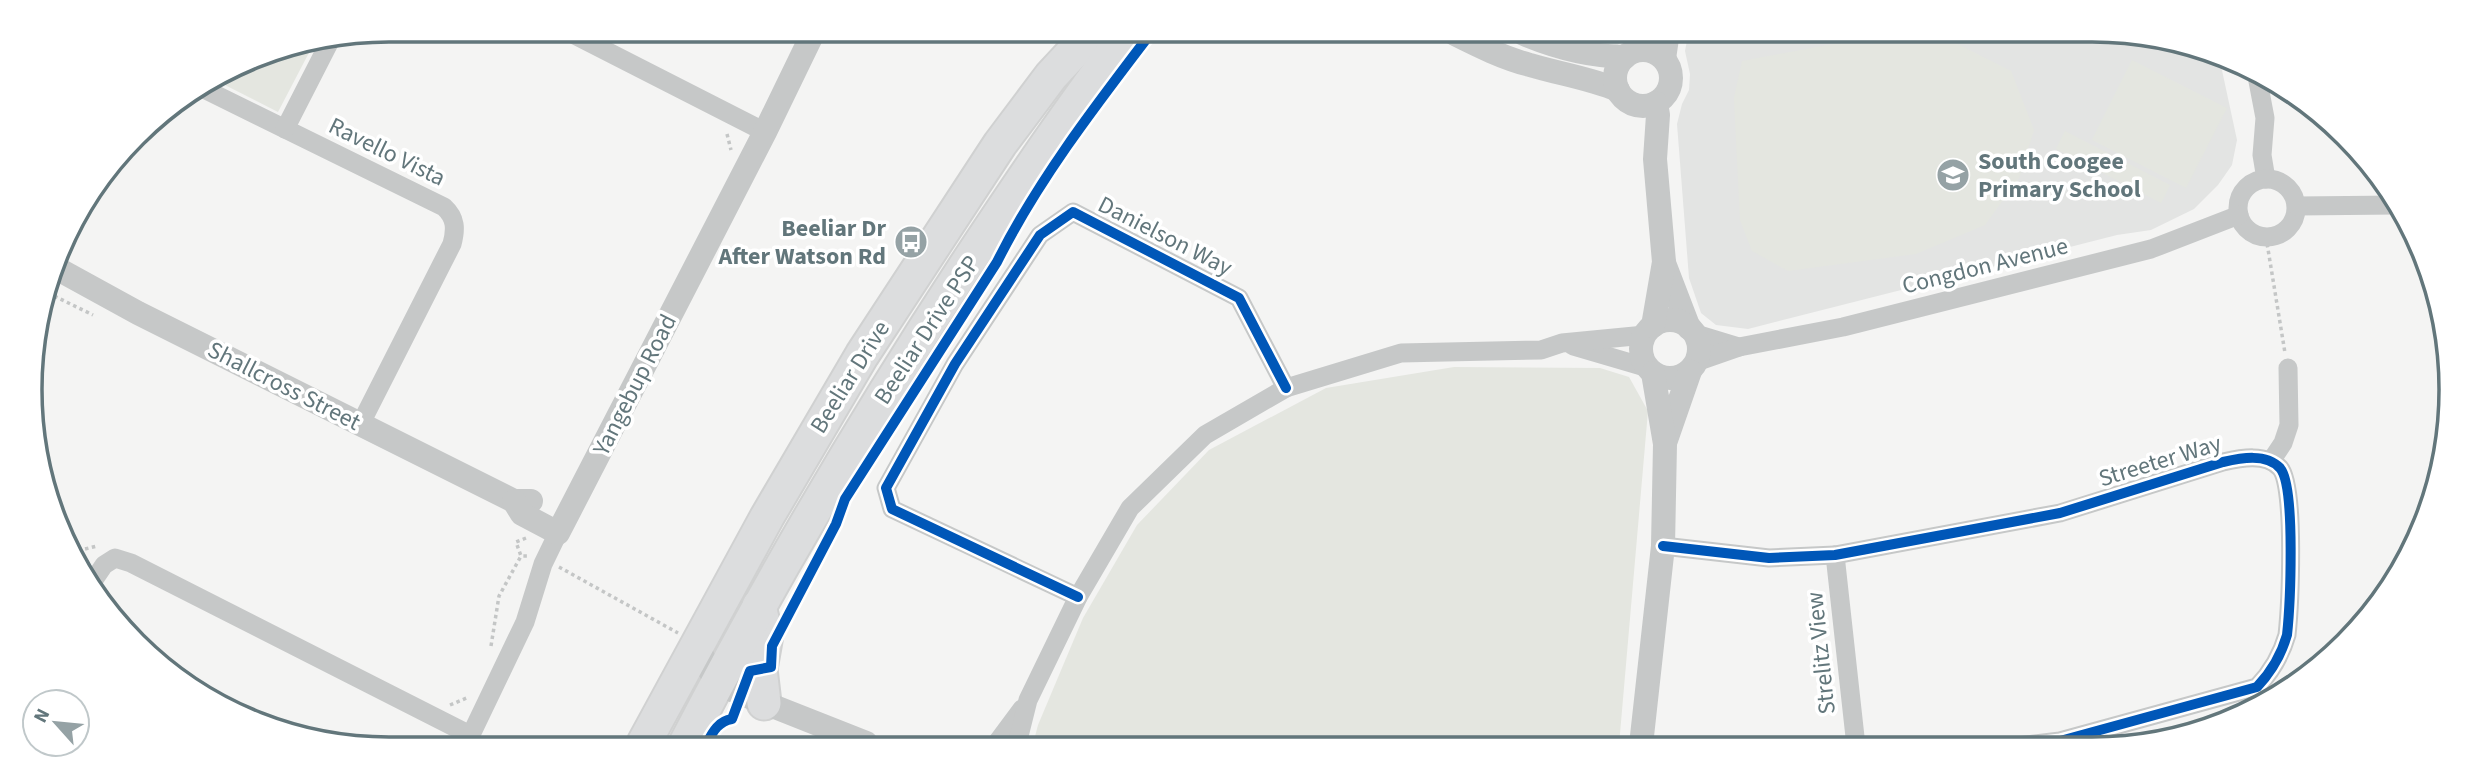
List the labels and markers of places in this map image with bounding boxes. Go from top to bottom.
place label: South Coogee Primary School [1978,144,2141,207]
school or university icon: South Coogee Primary School [1934,156,1972,194]
place label: Beeliar Dr After Watson Rd [718,211,886,274]
bus stop icon: Beeliar Dr After Watson Rd [892,223,930,261]

